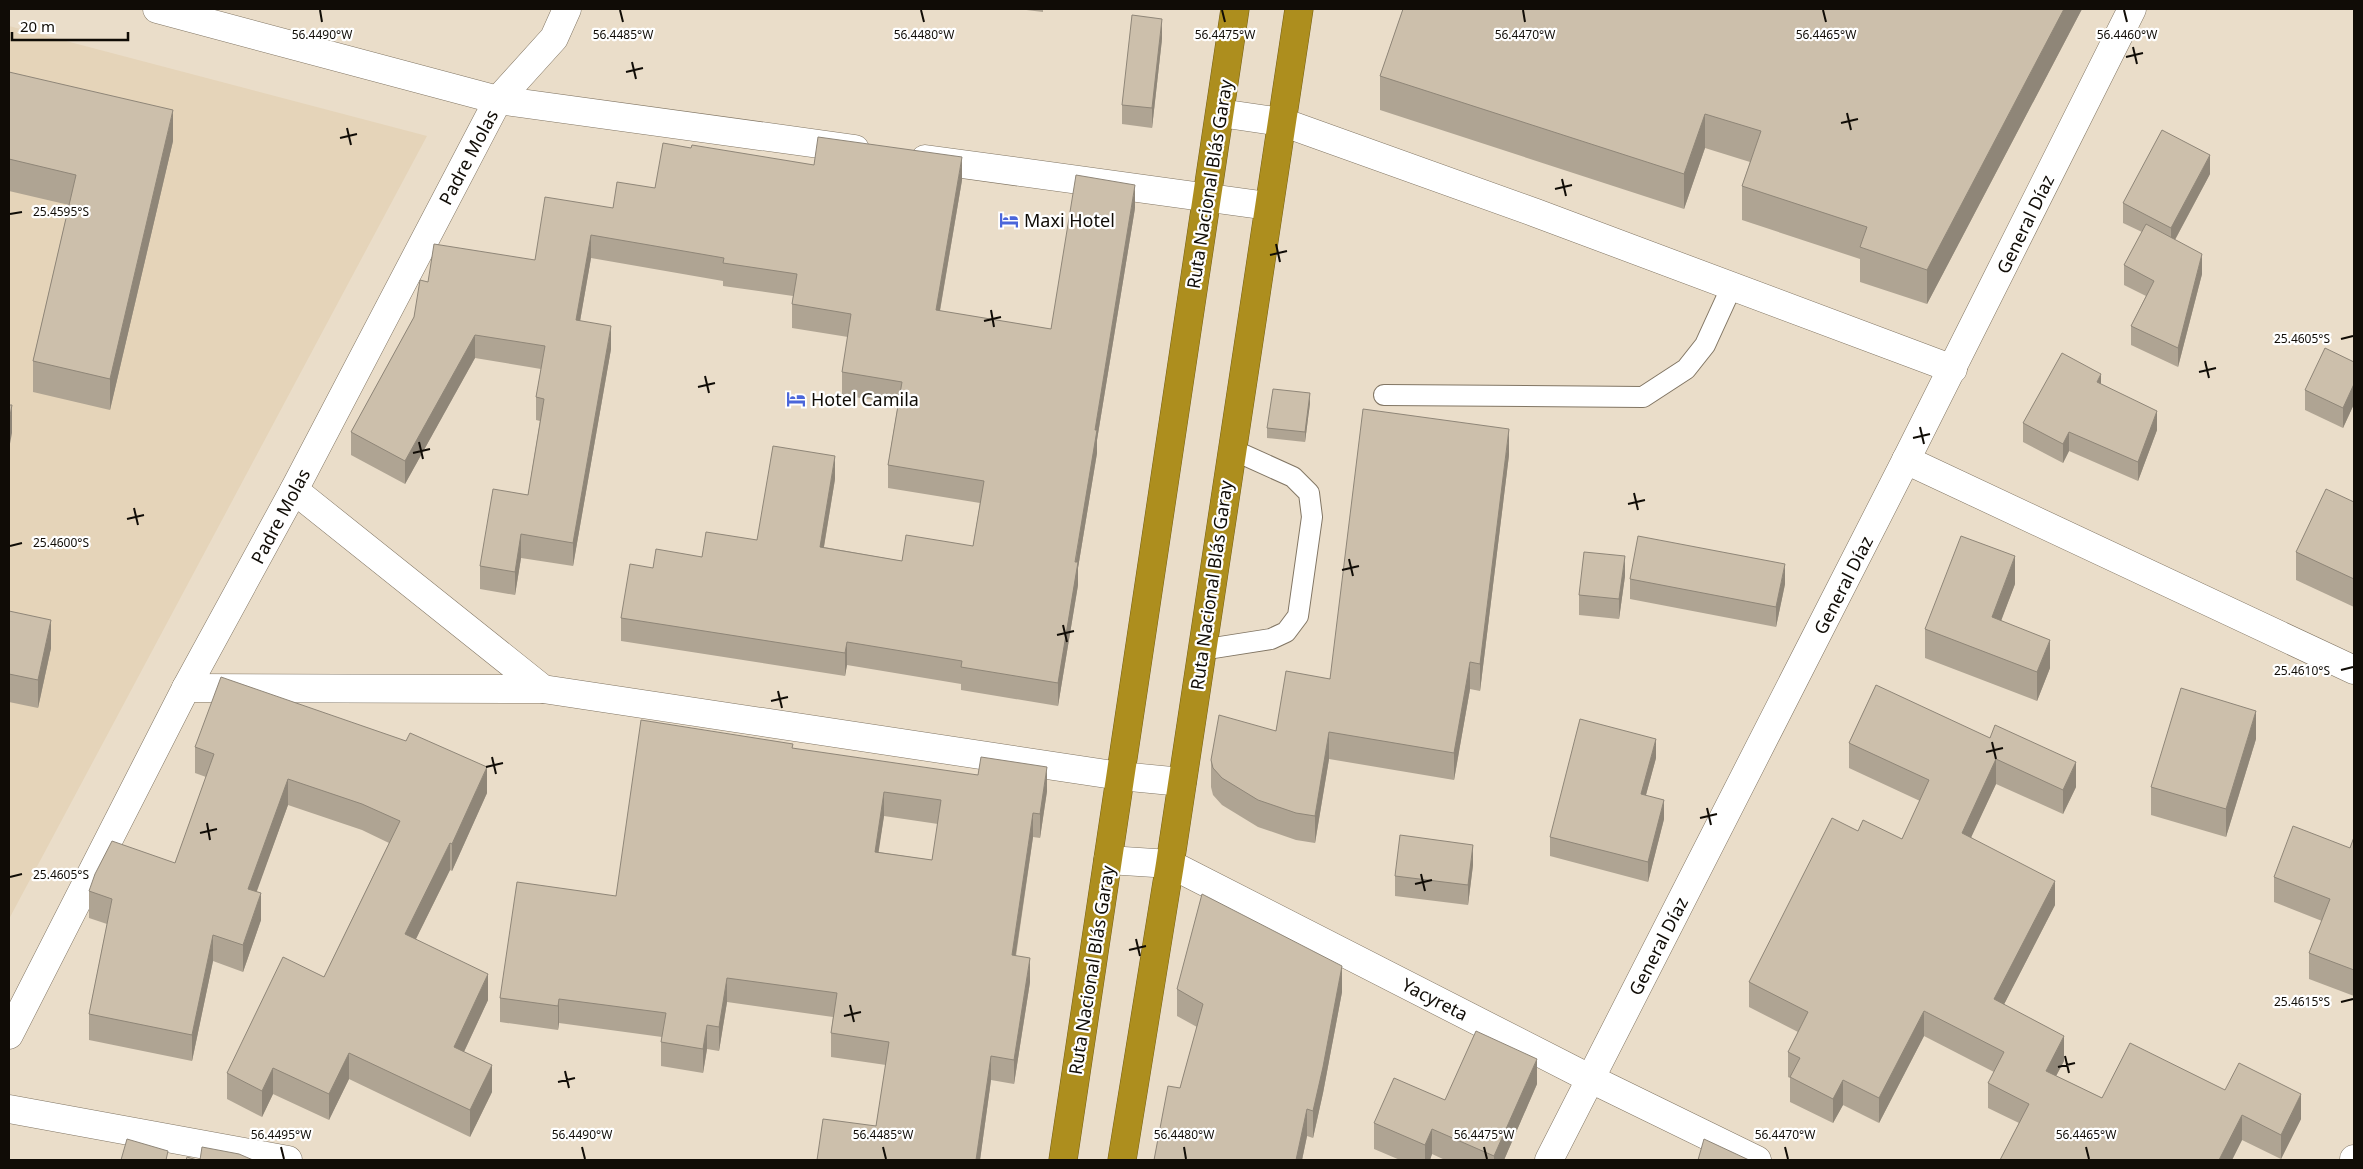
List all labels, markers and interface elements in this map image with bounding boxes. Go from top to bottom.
scale bar [12,10,129,42]
text: 20 m [20,16,55,36]
text: 56.4490°W [292,26,352,43]
text: 56.4485°W [593,26,653,43]
text: 56.4480°W [894,26,954,43]
text: 56.4475°W [1195,26,1255,43]
text: 56.4470°W [1495,26,1555,43]
text: 56.4465°W [1796,26,1856,43]
text: 56.4460°W [2097,26,2157,43]
street label: Ruta Nacional Blás Garay [1181,77,1238,290]
street label: Padre Molas [433,105,503,209]
street label: General Díaz [1991,170,2059,278]
text: 25.4595°S [33,203,89,220]
place label: Maxi Hotel [1024,208,1115,232]
hotel icon: Maxi Hotel [998,209,1020,231]
text: 25.4605°S [2274,330,2330,347]
place label: Hotel Camila [811,387,919,411]
hotel icon: Hotel Camila [785,388,807,410]
street label: Padre Molas [245,464,315,568]
street label: Ruta Nacional Blás Garay [1184,478,1238,691]
street label: General Díaz [1808,532,1878,638]
text: 25.4600°S [33,534,89,551]
text: 25.4610°S [2274,662,2330,679]
street label: Ruta Nacional Blás Garay [1063,863,1120,1076]
text: 25.4605°S [33,866,89,883]
street label: General Díaz [1623,893,1693,999]
street label: Yacyreta [1398,972,1472,1026]
text: 25.4615°S [2274,993,2330,1010]
text: 56.4495°W [251,1126,311,1143]
text: 56.4490°W [552,1126,612,1143]
text: 56.4485°W [853,1126,913,1143]
text: 56.4480°W [1154,1126,1214,1143]
text: 56.4475°W [1454,1126,1514,1143]
text: 56.4470°W [1755,1126,1815,1143]
text: 56.4465°W [2056,1126,2116,1143]

